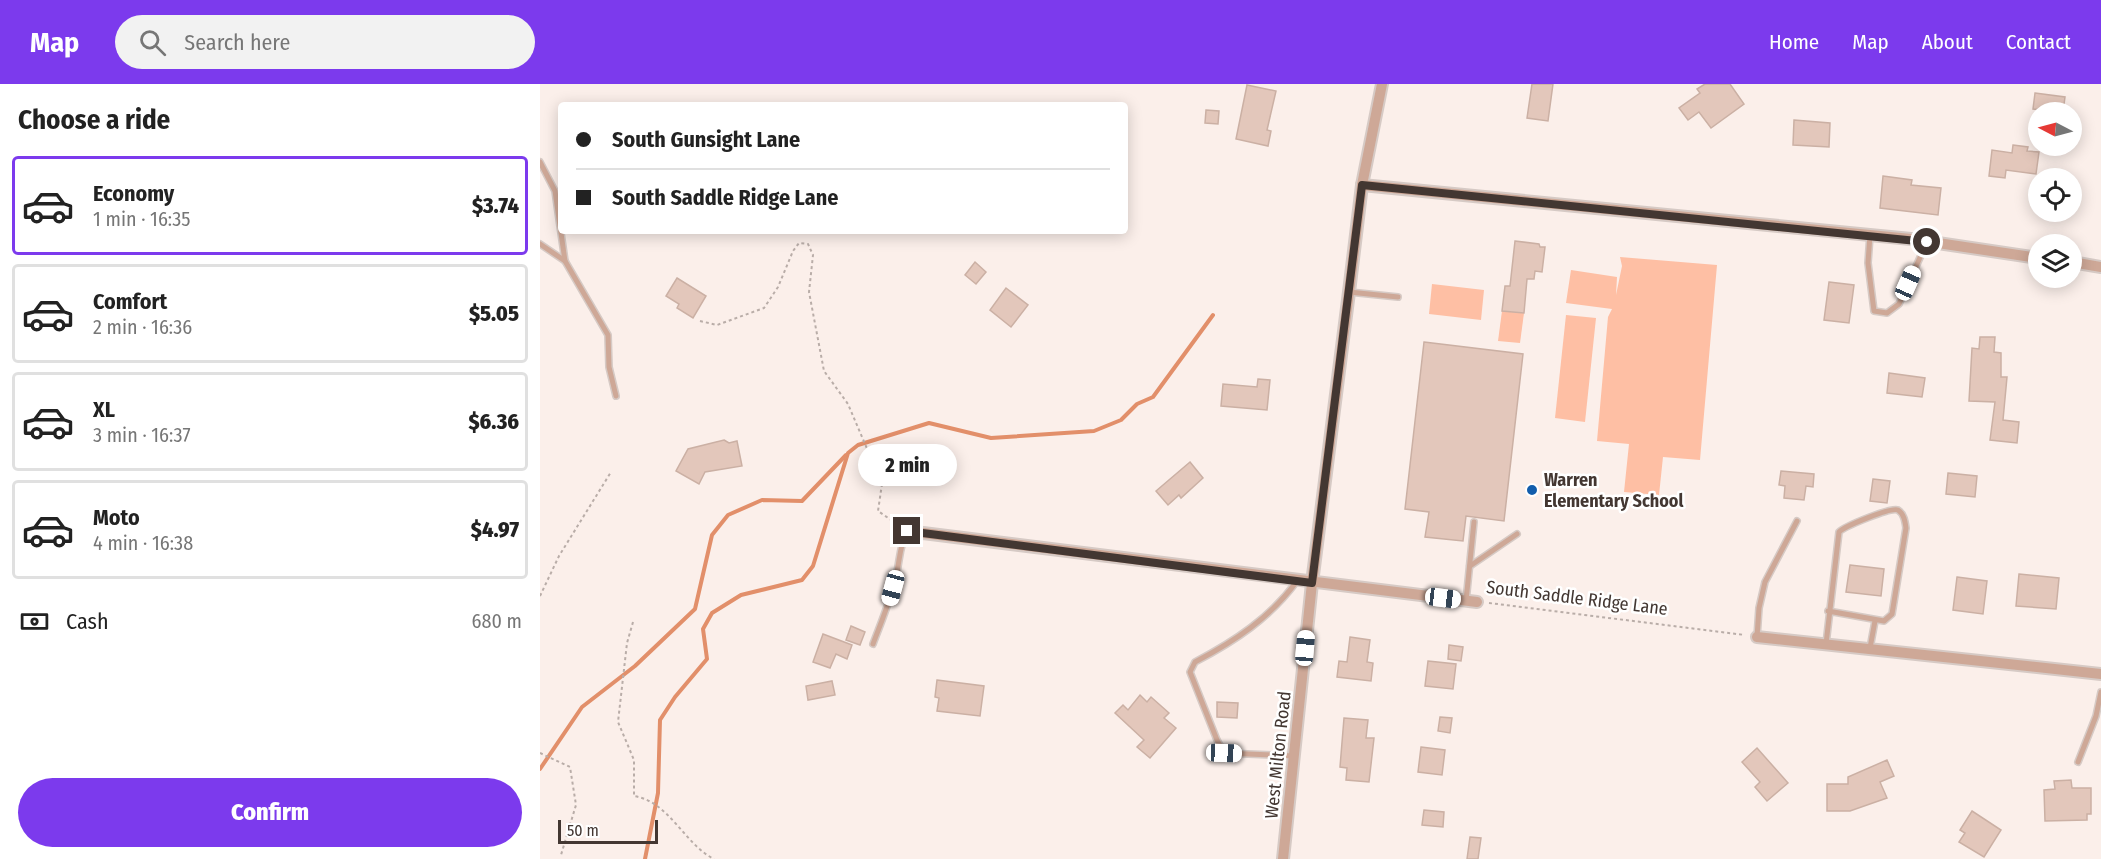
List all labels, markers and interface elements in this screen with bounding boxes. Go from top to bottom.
search box [115,15,535,69]
text: Map [30,26,79,59]
icon: search [136,26,169,59]
text: Search here [184,29,290,56]
text: Home [1769,29,1819,55]
text: Map [1852,29,1889,55]
text: About [1922,29,1973,55]
text: Contact [2006,29,2071,55]
north arrow [2028,102,2082,156]
map controls [2028,102,2082,288]
text: Choose a ride [18,104,170,136]
text: South Gunsight Lane [612,126,800,153]
button: locate [2028,168,2082,222]
icon: car [21,179,75,233]
text: Economy [93,180,174,207]
text: South Saddle Ridge Lane [612,184,838,211]
text: $3.74 [472,192,519,219]
text: 1 min · 16:35 [93,207,190,231]
route start [1913,228,1940,255]
button: layers [2028,234,2082,288]
car [1892,263,1924,303]
icon: car [21,287,75,341]
text: Comfort [93,288,167,315]
text: $5.05 [469,300,519,327]
text: 2 min · 16:36 [93,315,192,339]
icon: car [21,395,75,449]
text: XL [93,396,115,423]
text: $6.36 [468,408,519,435]
text: 3 min · 16:37 [93,423,190,447]
callout: 2 min [858,444,956,486]
text: 2 min [885,453,930,477]
place label: Warren Elementary School [1544,469,1683,512]
marker: Warren Elementary School [1525,483,1539,497]
icon: car [21,503,75,557]
text: Moto [93,504,140,531]
text: $4.97 [471,516,519,543]
route end [893,517,920,544]
text: 4 min · 16:38 [93,531,193,555]
car [880,568,906,608]
street label: South Saddle Ridge Lane [1485,576,1669,620]
car [1424,587,1462,609]
icon: cash [18,605,51,638]
text: Cash [66,608,109,635]
text: 680 m [472,609,522,633]
car [1294,629,1316,667]
street label: West Milton Road [1260,690,1296,820]
car [1206,743,1242,763]
button: Confirm [18,778,522,847]
scale bar [558,817,658,844]
text: 50 m [567,821,599,840]

